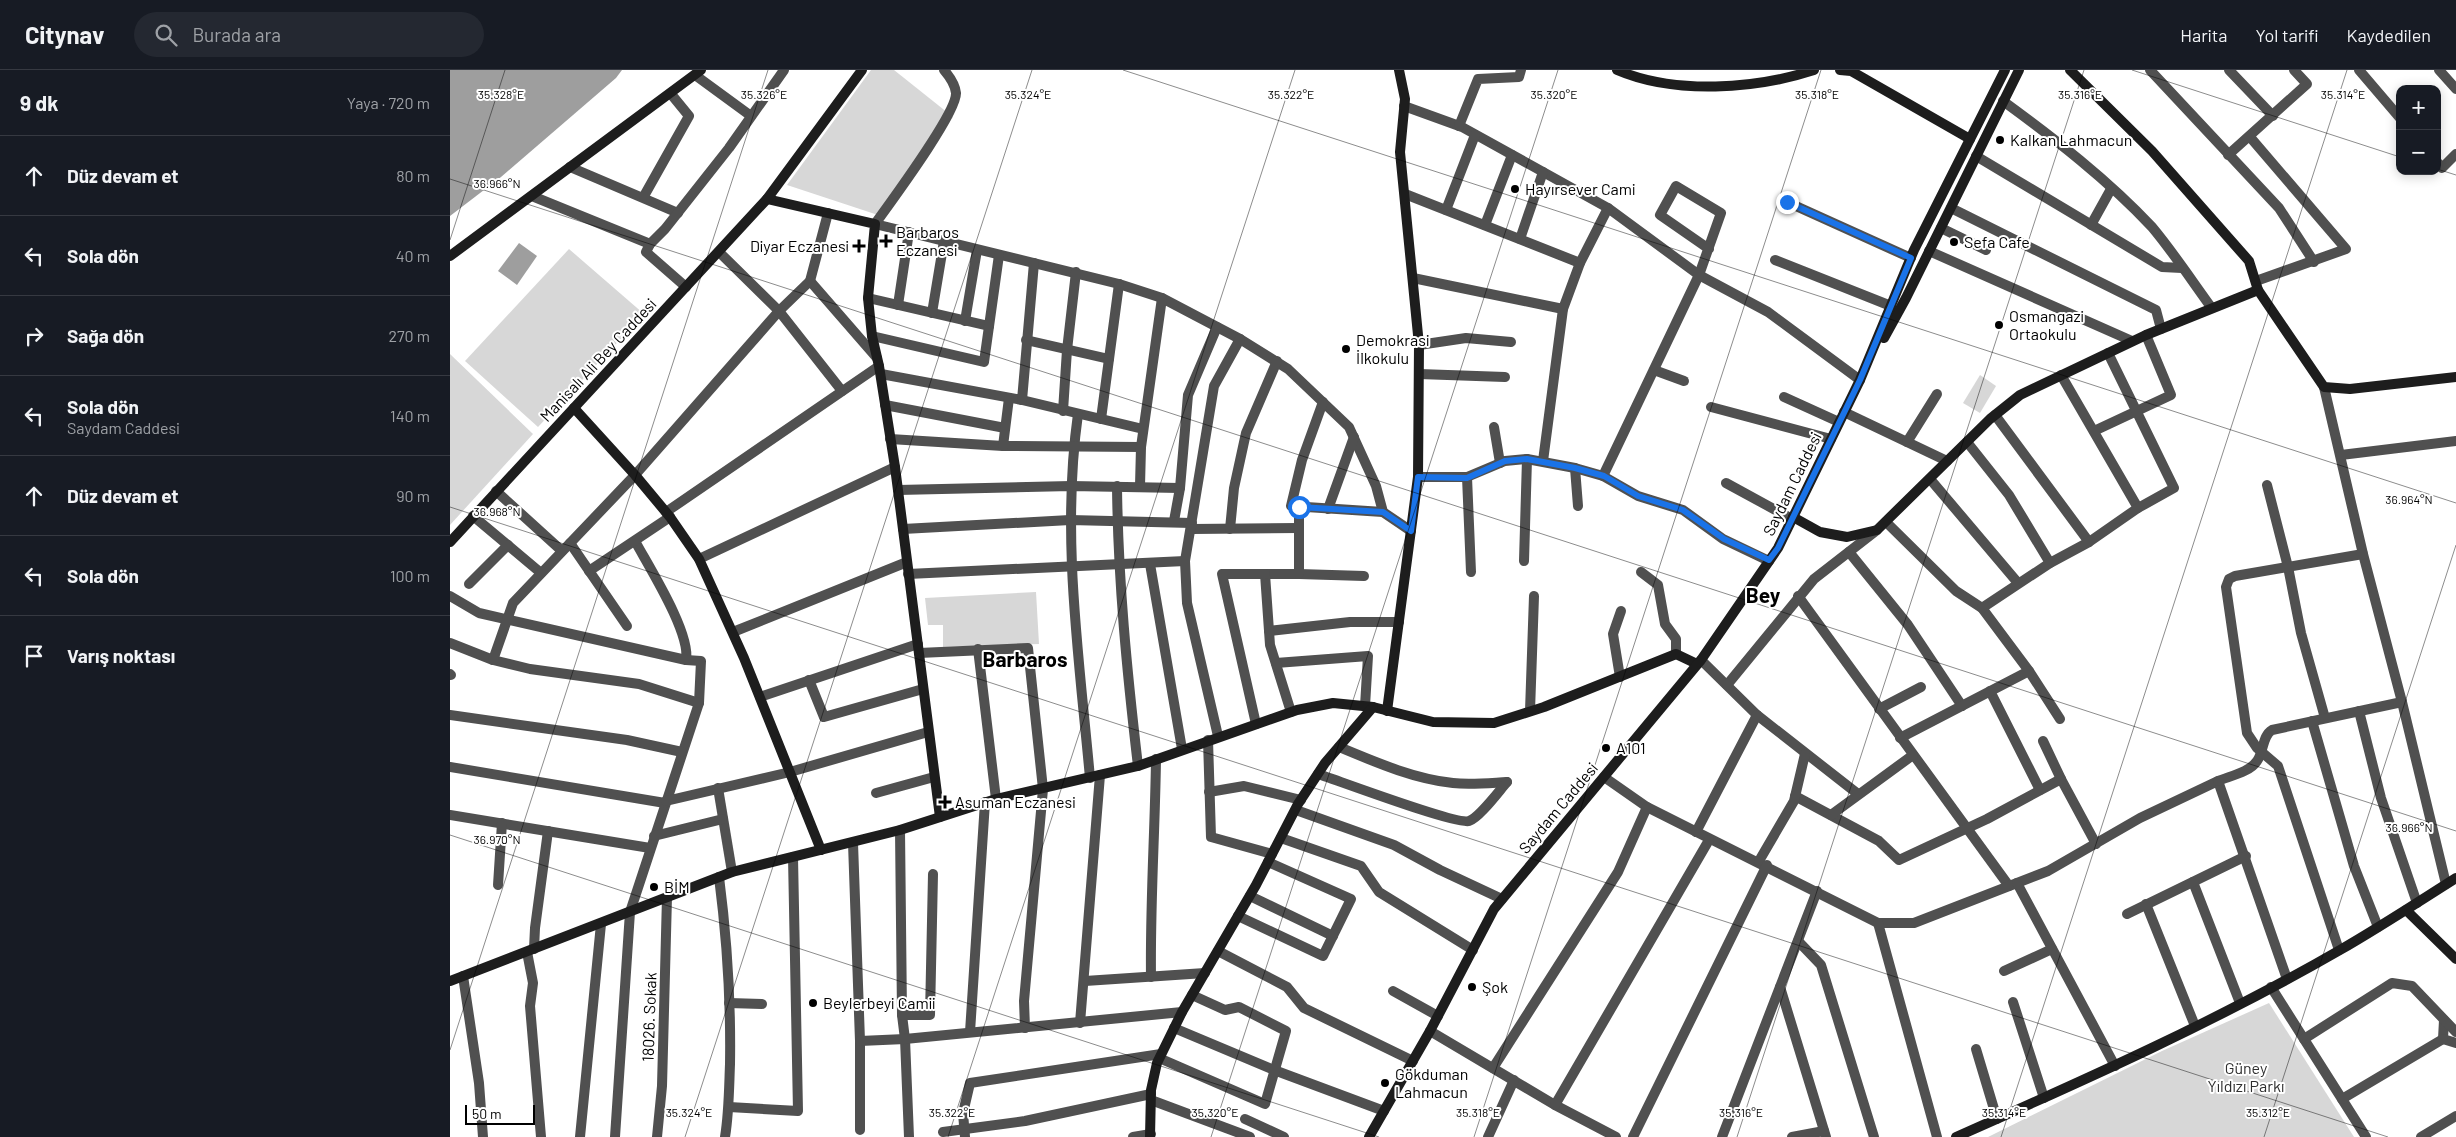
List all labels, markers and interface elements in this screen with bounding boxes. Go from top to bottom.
search box [134,12,484,57]
text: Citynav [25,20,104,49]
icon: search [152,21,180,49]
text: Burada ara [192,23,281,46]
text: Harita [2180,24,2227,46]
text: Yol tarifi [2255,24,2318,46]
text: Kaydedilen [2346,24,2431,46]
map controls [2396,85,2441,175]
button: + [2396,85,2441,130]
text: 35.328°E [478,87,524,101]
text: 35.326°E [741,87,787,101]
text: 35.324°E [1005,87,1051,101]
text: 35.322°E [1268,87,1314,101]
text: 35.320°E [1531,87,1577,101]
text: 35.318°E [1795,87,1839,101]
text: 35.316°E [2058,87,2102,101]
text: 35.314°E [2321,87,2365,101]
text: 9 dk [20,90,58,115]
text: Yaya · 720 m [347,93,430,112]
place label: Kalkan Lahmacun [2010,130,2132,149]
button: − [2396,130,2441,175]
marker: Kalkan Lahmacun [1994,134,2006,146]
icon: ahead [20,162,48,190]
text: Düz devam et [67,164,179,187]
text: 80 m [396,166,430,185]
text: 36.966°N [474,176,521,190]
place label: Hayırsever Cami [1525,179,1635,198]
marker: Hayırsever Cami [1509,183,1521,195]
route end [1776,191,1799,214]
place label: Barbaros Eczanesi [896,222,959,259]
place label: Sefa Cafe [1964,232,2030,251]
marker: Barbaros Eczanesi [880,235,892,247]
place label: Diyar Eczanesi [750,236,849,255]
marker: Sefa Cafe [1948,236,1960,248]
marker: Diyar Eczanesi [853,240,865,252]
icon: left [20,242,48,270]
text: Sola dön [67,244,139,267]
text: 40 m [396,246,430,265]
street label: Manisalı Ali Bey Caddesi [536,294,660,425]
place label: Osmangazi Ortaokulu [2009,306,2084,343]
marker: Osmangazi Ortaokulu [1993,319,2005,331]
icon: right [20,322,48,350]
text: Sağa dön [67,324,144,347]
text: 270 m [388,326,430,345]
place label: Demokrasi İlkokulu [1356,330,1429,367]
marker: Demokrasi İlkokulu [1340,343,1352,355]
text: Sola dön [67,395,139,418]
icon: left [20,402,48,430]
text: 140 m [390,406,430,425]
text: Saydam Caddesi [67,418,180,437]
street label: Saydam Caddesi [1758,429,1825,539]
icon: ahead [20,482,48,510]
text: Düz devam et [67,484,179,507]
text: 90 m [396,486,430,505]
text: 36.964°N [2385,492,2433,506]
route start [1288,496,1311,519]
text: 36.968°N [473,504,521,518]
icon: left [20,562,48,590]
text: Sola dön [67,564,139,587]
text: 100 m [390,566,430,585]
district label: Bey [1746,582,1781,607]
icon: arrive [20,642,48,670]
text: Varış noktası [67,644,175,667]
district label: Barbaros [982,646,1068,671]
place label: A101 [1616,738,1646,757]
marker: A101 [1600,742,1612,754]
street label: Saydam Caddesi [1514,758,1601,857]
place label: Asuman Eczanesi [955,792,1076,811]
marker: Asuman Eczanesi [939,796,951,808]
text: 36.966°N [2386,820,2433,834]
text: 36.970°N [473,832,521,846]
place label: BİM [664,877,690,896]
marker: BİM [648,881,660,893]
street label: 18026. Sokak [637,972,660,1062]
place label: Şok [1482,977,1508,996]
marker: Şok [1466,981,1478,993]
place label: Beylerbeyi Camii [823,993,935,1012]
marker: Beylerbeyi Camii [807,997,819,1009]
park label: Güney Yıldızı Parkı [2208,1058,2284,1095]
place label: Gökduman Lahmacun [1395,1064,1468,1101]
marker: Gökduman Lahmacun [1379,1077,1391,1089]
scale bar [465,1102,535,1125]
text: 50 m [472,1105,501,1122]
text: 35.324°E [666,1105,712,1119]
text: 35.322°E [929,1105,975,1119]
text: 35.320°E [1192,1105,1238,1119]
text: 35.318°E [1456,1105,1500,1119]
text: 35.316°E [1719,1105,1763,1119]
text: 35.314°E [1982,1105,2026,1119]
text: 35.312°E [2246,1105,2290,1119]

